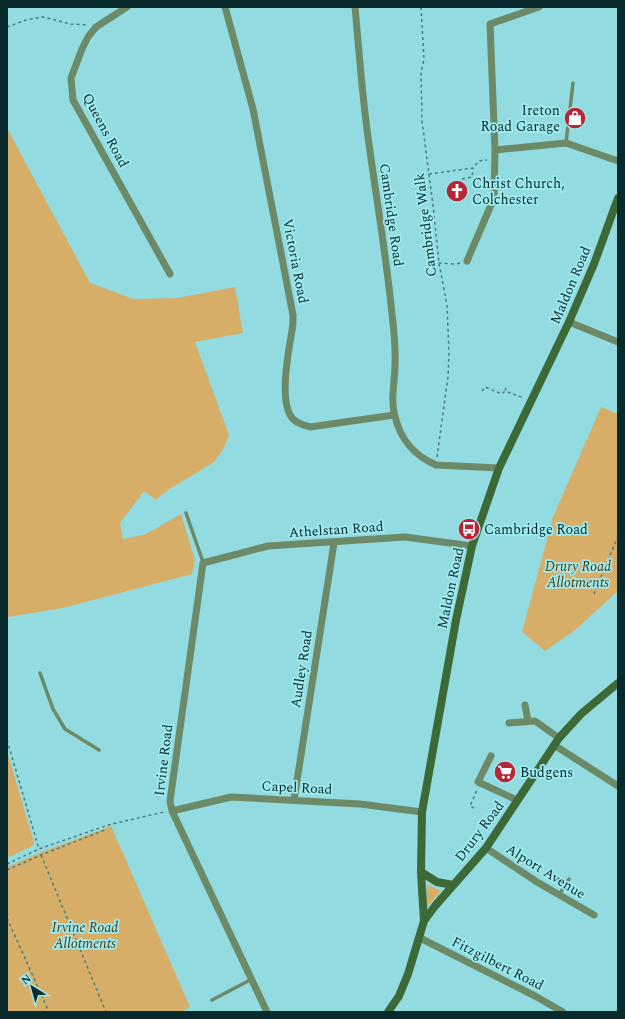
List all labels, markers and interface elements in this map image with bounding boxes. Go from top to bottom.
street label: Queens Road [77,89,134,171]
place label: Ireton Road Garage [481,100,560,137]
shop icon: Ireton Road Garage [562,105,588,131]
street label: Cambridge Road [374,162,409,268]
street label: Cambridge Walk [409,172,442,278]
place label: Christ Church, Colchester [472,173,565,210]
church icon: Christ Church, Colchester [444,178,470,204]
street label: Victoria Road [277,217,314,305]
street label: Maldon Road [545,243,596,327]
street label: Athelstan Road [288,516,384,543]
bus stop icon: Cambridge Road [456,516,482,542]
place label: Cambridge Road [484,519,588,540]
street label: Maldon Road [432,545,469,631]
park label: Drury Road Allotments [545,556,611,593]
street label: Audley Road [285,628,318,710]
street label: Irvine Road [149,723,178,797]
supermarket icon: Budgens [492,759,518,785]
place label: Budgens [520,762,573,783]
street label: Capel Road [261,775,333,800]
street label: Drury Road [449,796,509,866]
street label: Alport Avenue [502,839,590,904]
park label: Irvine Road Allotments [52,917,118,954]
street label: Fitzgilbert Road [448,931,548,996]
north arrow [12,967,52,1007]
text: N [18,970,35,989]

